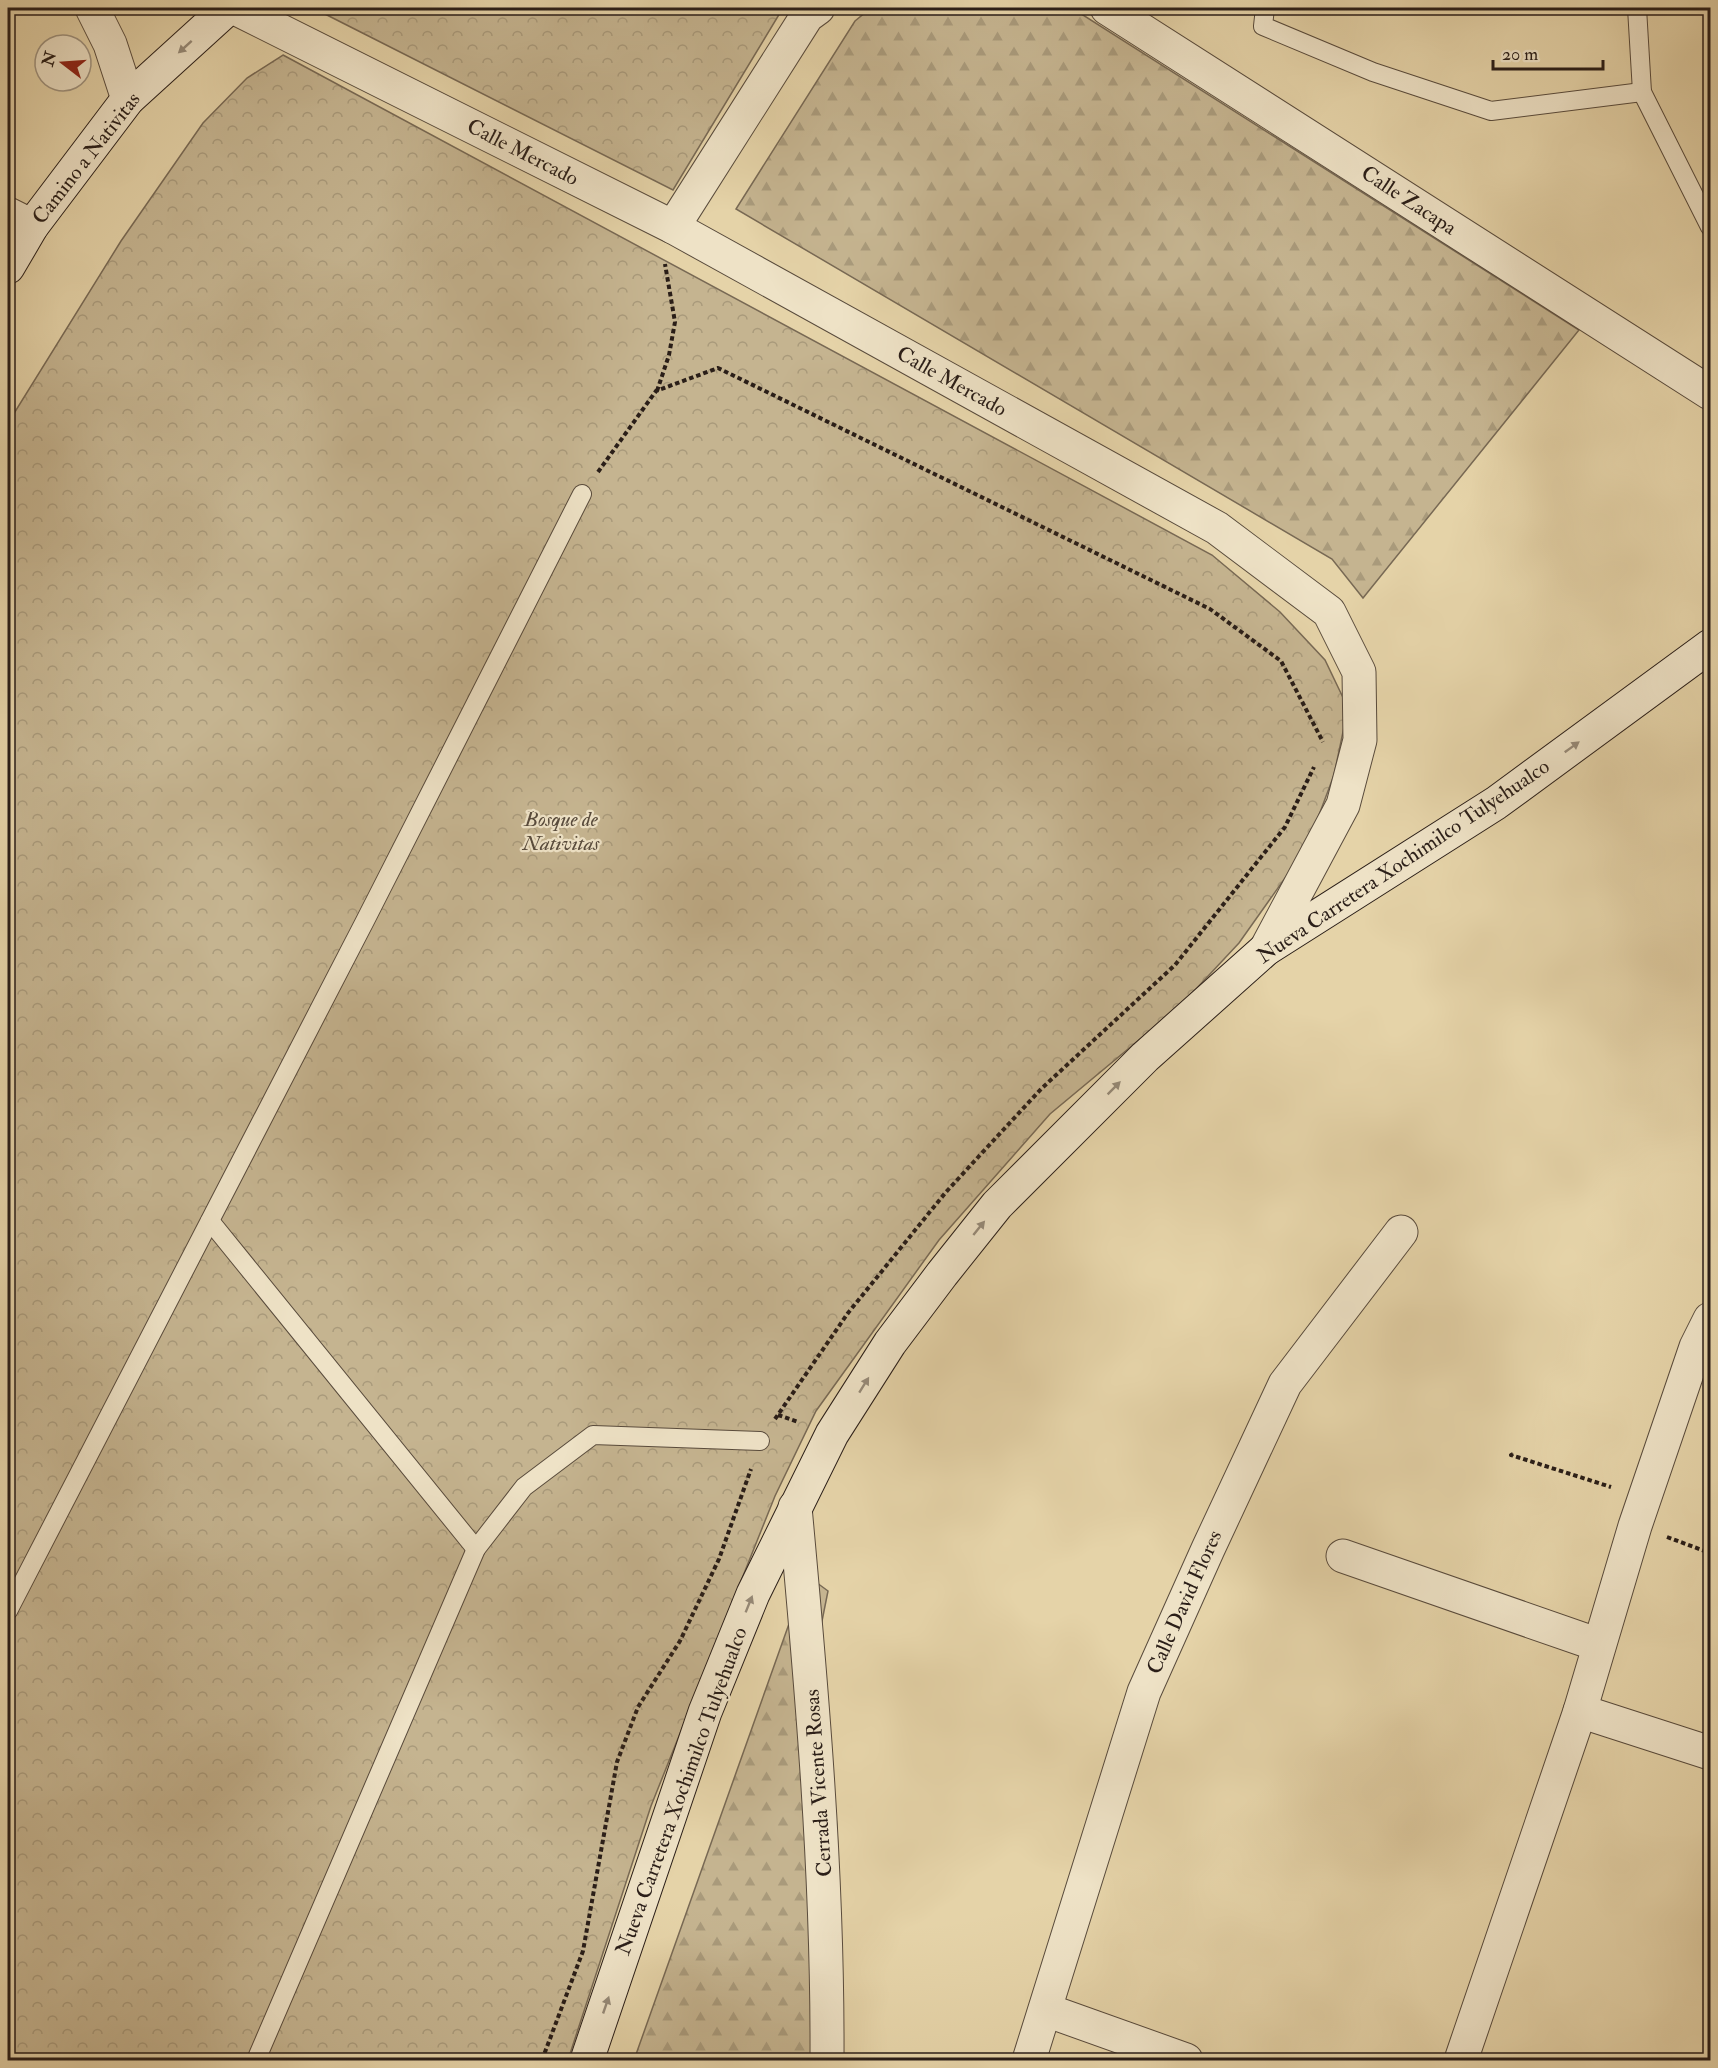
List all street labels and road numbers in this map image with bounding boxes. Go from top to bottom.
street label: Camino a Nativitas [26,87,146,230]
street label: Calle Mercado [462,113,583,192]
street label: Calle Zacapa [1356,160,1462,241]
street label: Calle Mercado [892,340,1012,423]
street label: Nueva Carretera Xochimilco Tulyehualco [1252,753,1555,970]
street label: Calle David Flores [1141,1526,1228,1678]
street label: Nueva Carretera Xochimilco Tulyehualco [609,1623,754,1959]
street label: Cerrada Vicente Rosas [798,1688,839,1878]

